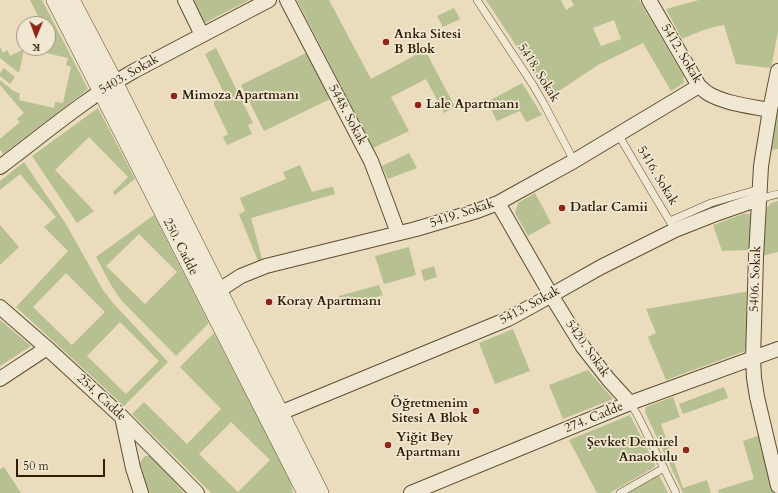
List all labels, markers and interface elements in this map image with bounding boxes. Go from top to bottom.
north arrow [16,16,56,56]
street label: 5412. Sokak [657,21,705,87]
place label: Anka Sitesi B Blok [394,27,461,58]
marker: Anka Sitesi B Blok [381,37,391,47]
text: K [31,40,40,55]
street label: 5418. Sokak [514,41,562,105]
street label: 5403. Sokak [96,52,162,98]
street label: 5448. Sokak [325,82,369,148]
place label: Mimoza Apartmanı [182,88,299,104]
marker: Mimoza Apartmanı [169,91,179,101]
place label: Lale Apartmanı [426,97,519,113]
marker: Lale Apartmanı [413,100,423,110]
street label: 5416. Sokak [633,143,681,209]
street label: 5419. Sokak [428,196,496,232]
place label: Datlar Camii [570,200,648,216]
marker: Datlar Camii [557,203,567,213]
street label: 250. Cadde [159,216,201,278]
street label: 5406. Sokak [747,245,765,313]
street label: 5413. Sokak [497,284,563,328]
place label: Koray Apartmanı [277,294,381,310]
marker: Koray Apartmanı [264,297,274,307]
street label: 5420. Sokak [562,317,612,381]
street label: 254. Cadde [73,371,129,425]
place label: Öğretmenim Sitesi A Blok [391,396,468,427]
street label: 274. Cadde [562,399,626,437]
marker: Öğretmenim Sitesi A Blok [471,406,481,416]
place label: Yiğit Bey Apartmanı [396,430,460,461]
place label: Şevket Demirel Anaokulu [587,435,678,466]
marker: Yiğit Bey Apartmanı [383,440,393,450]
marker: Şevket Demirel Anaokulu [681,445,691,455]
scale bar [18,451,107,477]
text: 50 m [23,458,49,474]

